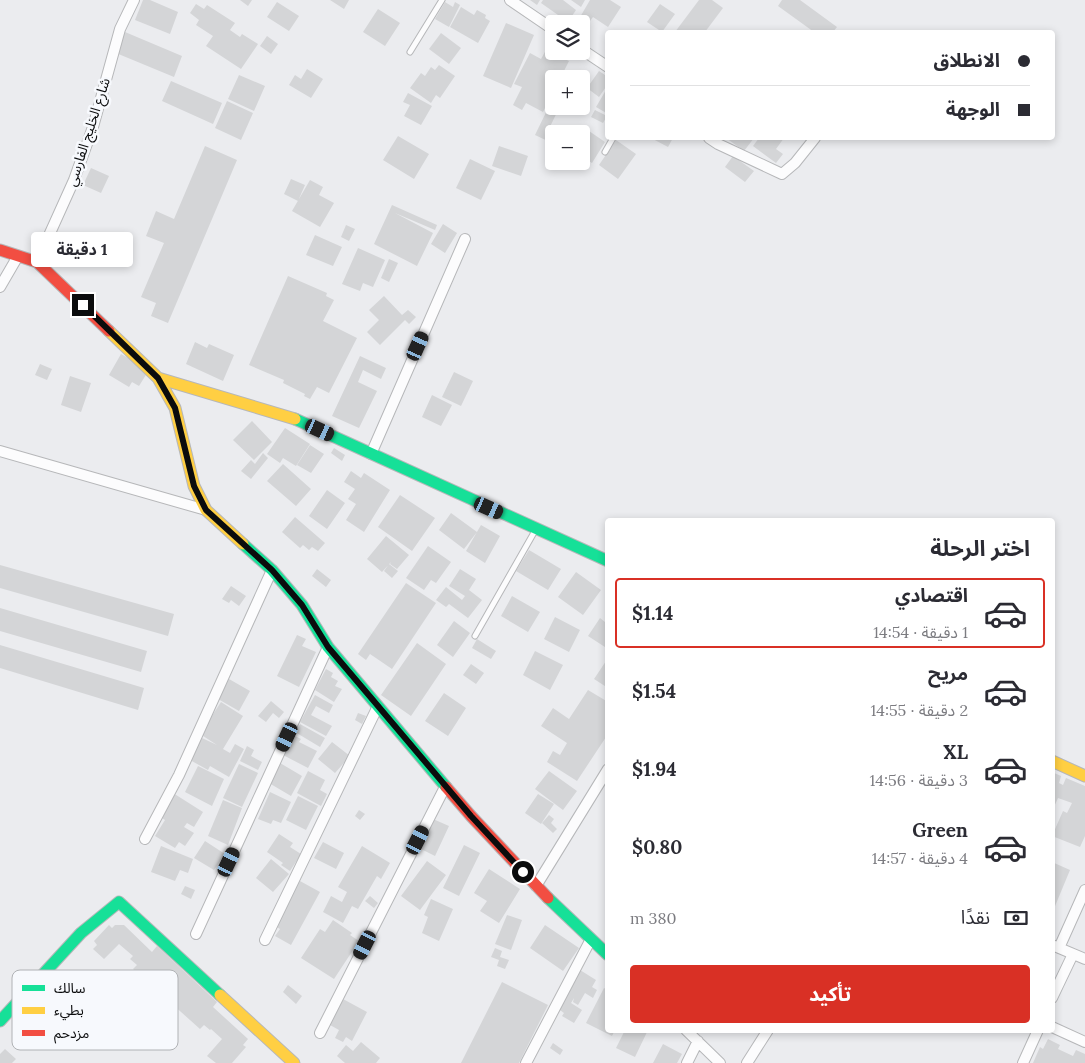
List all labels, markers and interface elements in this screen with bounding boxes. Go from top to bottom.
map controls [545,15,590,170]
button: layers [545,15,590,60]
text: الانطلاق [934,48,1000,72]
button: + [545,70,590,115]
street label: شارع الخليج الفارسي [62,75,116,189]
text: الوجهة [946,97,1000,121]
button: − [545,125,590,170]
callout: 1 دقيقة [32,232,134,268]
text: 1 دقيقة [57,239,107,259]
route end [72,294,94,316]
car [405,329,430,363]
car [303,417,336,443]
car [472,495,505,521]
text: اختر الرحلة [930,534,1030,562]
text: اقتصادي [895,583,968,607]
icon: car [983,591,1028,636]
text: $1.14 [632,601,673,625]
text: 1 دقيقة · 14:54 [873,622,968,642]
text: مريح [928,661,968,685]
icon: car [983,669,1028,714]
text: $1.54 [632,679,676,703]
text: 2 دقيقة · 14:55 [870,700,968,720]
car [273,720,300,754]
text: XL [943,740,968,764]
icon: car [983,747,1028,792]
text: $1.94 [632,757,677,781]
text: 3 دقيقة · 14:56 [870,770,968,790]
text: Green [912,818,968,842]
car [404,823,431,857]
icon: car [983,825,1028,870]
text: $0.80 [632,835,682,859]
car [215,845,242,879]
text: 4 دقيقة · 14:57 [872,848,968,868]
route start [512,861,534,883]
icon: cash [1002,904,1030,932]
text: نقدًا [961,905,990,929]
text: 380 m [630,908,676,928]
car [351,928,378,962]
button: تأكيد [630,965,1030,1023]
legend [12,970,178,1050]
text: سالك [54,979,86,997]
text: بطيء [54,1001,84,1021]
text: مزدحم [54,1024,89,1044]

